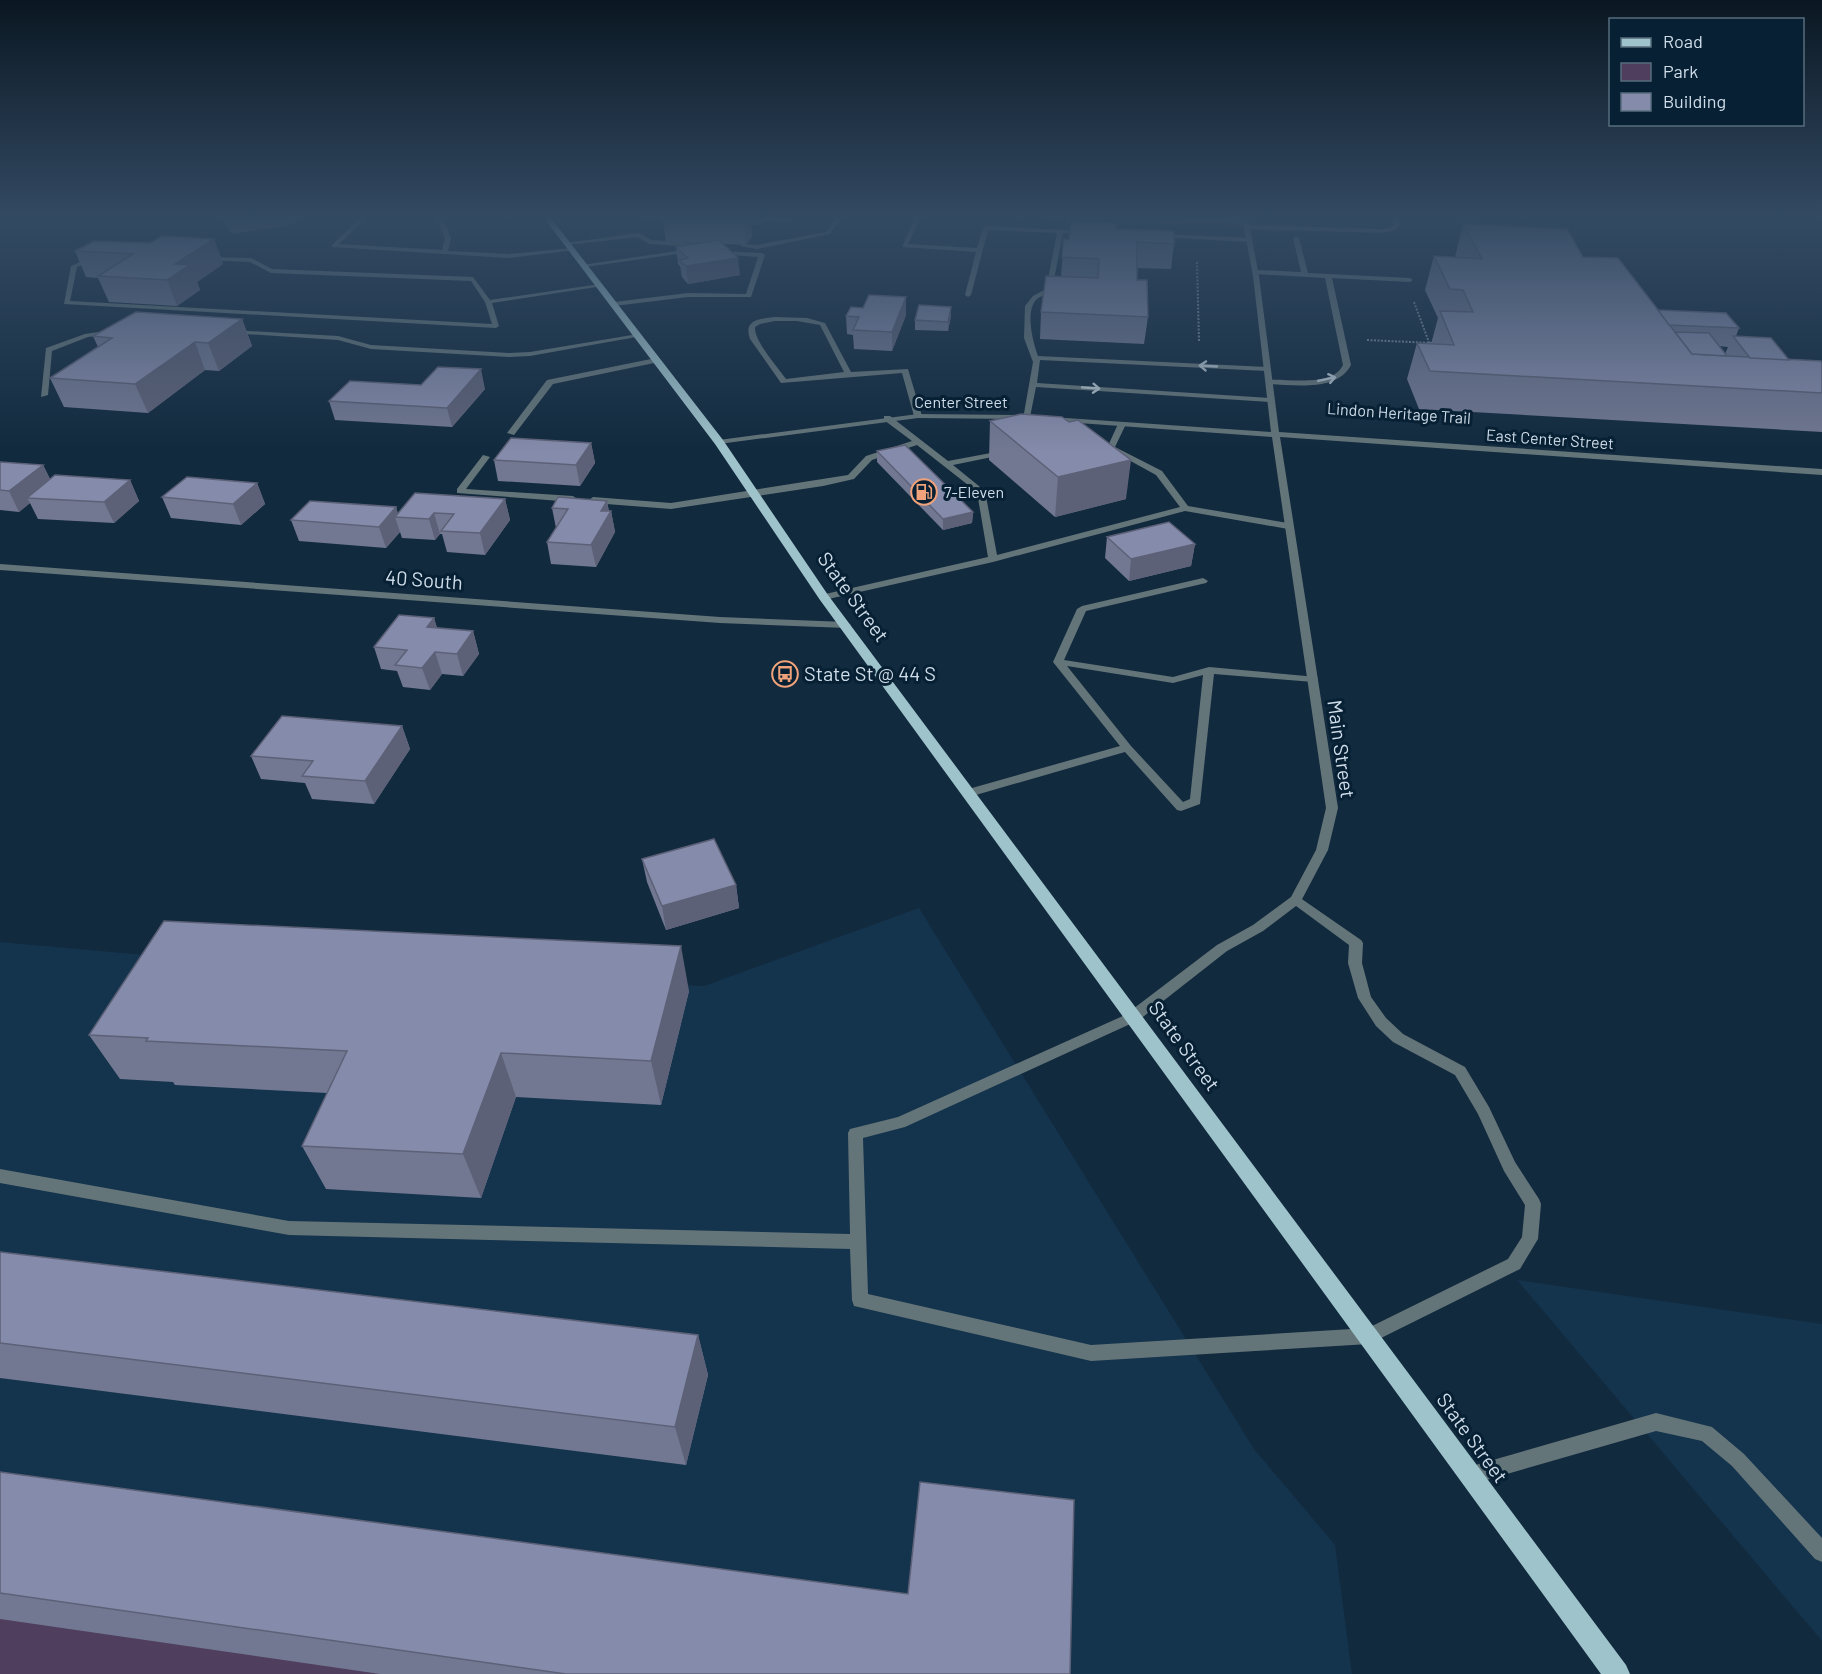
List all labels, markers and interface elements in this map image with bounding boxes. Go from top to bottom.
legend [1609,18,1804,126]
text: Road [1663,30,1703,52]
text: Park [1663,60,1698,82]
text: Building [1663,90,1726,112]
one-way arrow [1199,361,1219,372]
one-way arrow [1317,372,1336,384]
one-way arrow [1081,383,1101,394]
street label: Center Street [914,392,1008,411]
street label: Lindon Heritage Trail [1326,398,1472,427]
street label: East Center Street [1485,425,1615,452]
fuel station icon: 7-Eleven [909,477,939,507]
place label: 7-Eleven [944,482,1004,501]
street label: State Street [813,547,894,646]
street label: 40 South [384,564,464,594]
bus stop icon: State St @ 44 S [770,659,800,689]
place label: State St @ 44 S [804,661,936,685]
street label: Main Street [1323,698,1361,800]
street label: State Street [1144,996,1225,1095]
street label: State Street [1432,1388,1513,1487]

